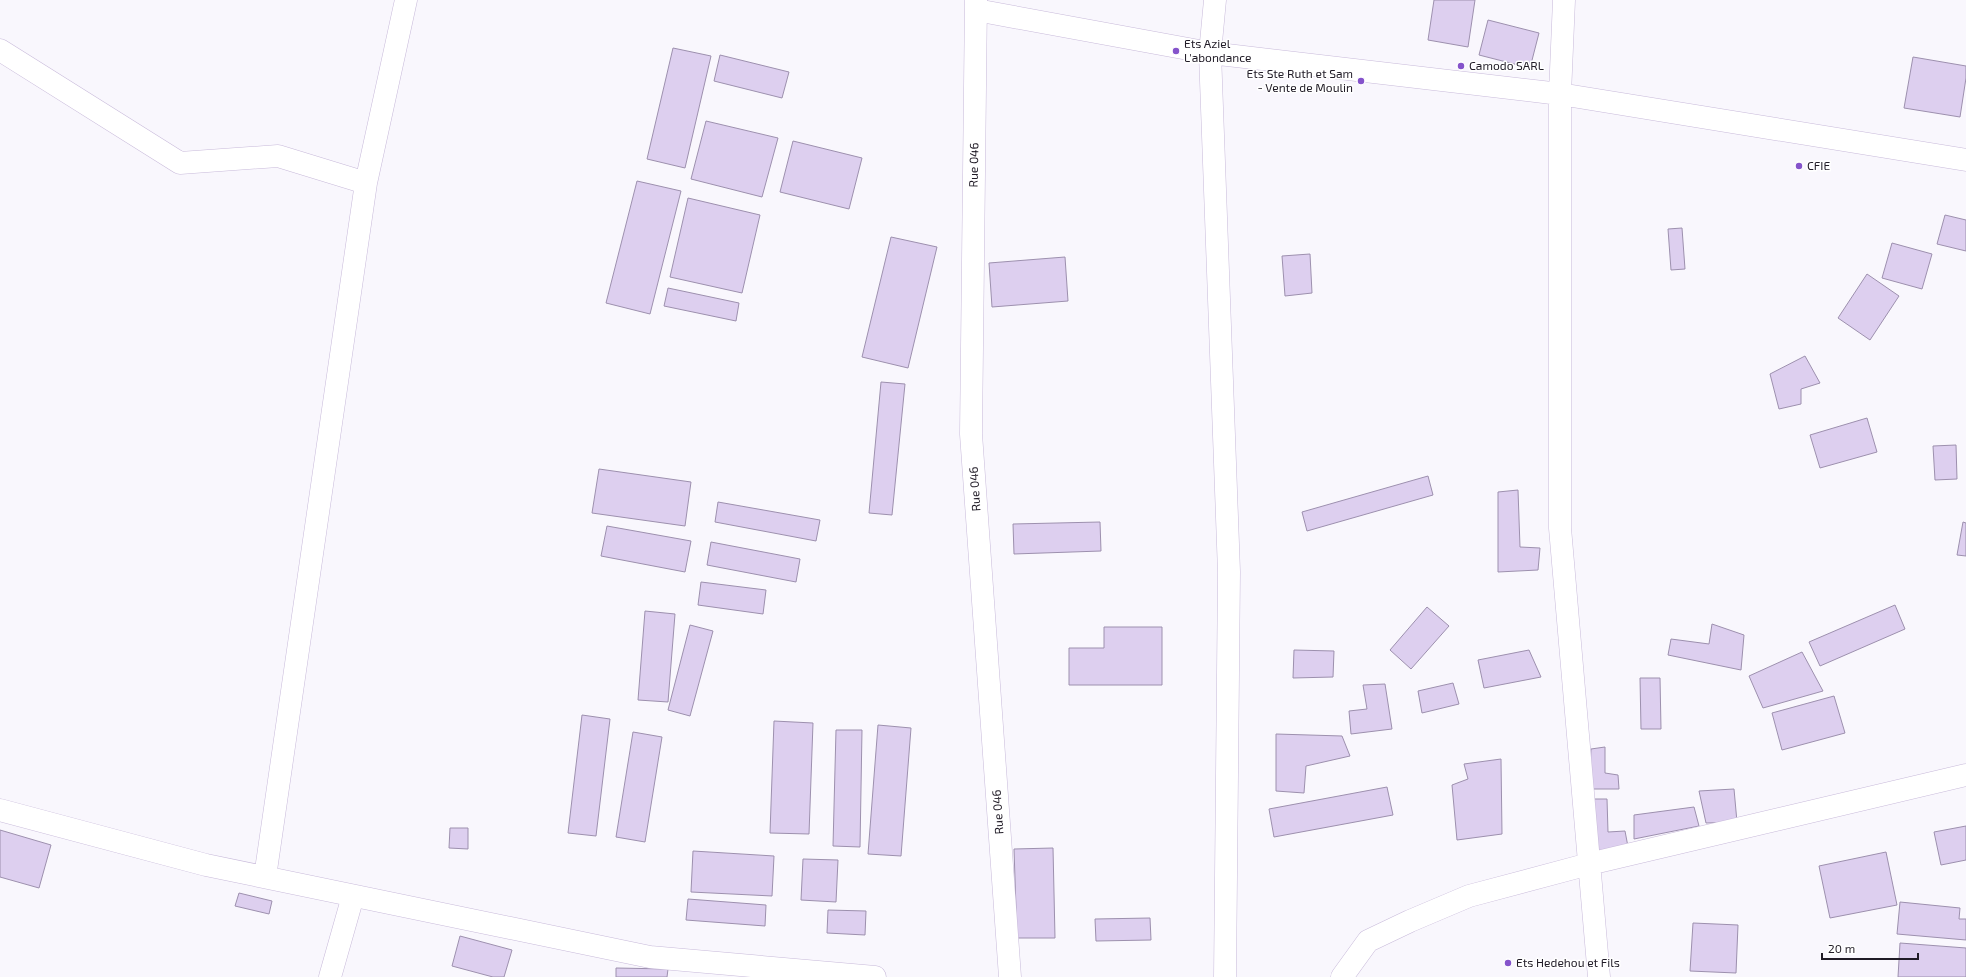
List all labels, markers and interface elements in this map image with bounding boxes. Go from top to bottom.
place label: Ets Aziel L'abondance [1184,36,1252,64]
marker: Ets Aziel L'abondance [1171,46,1181,56]
place label: Camodo SARL [1469,58,1544,72]
marker: Camodo SARL [1456,61,1466,71]
place label: Ets Ste Ruth et Sam - Vente de Moulin [1247,66,1353,94]
marker: Ets Ste Ruth et Sam - Vente de Moulin [1356,76,1366,86]
street label: Rue 046 [966,142,980,188]
place label: CFIE [1807,158,1830,172]
marker: CFIE [1794,161,1804,171]
street label: Rue 046 [965,466,983,512]
street label: Rue 046 [988,789,1006,835]
scale bar [1822,935,1918,961]
text: 20 m [1828,941,1855,955]
place label: Ets Hedehou et Fils [1516,955,1620,969]
marker: Ets Hedehou et Fils [1503,958,1513,968]

